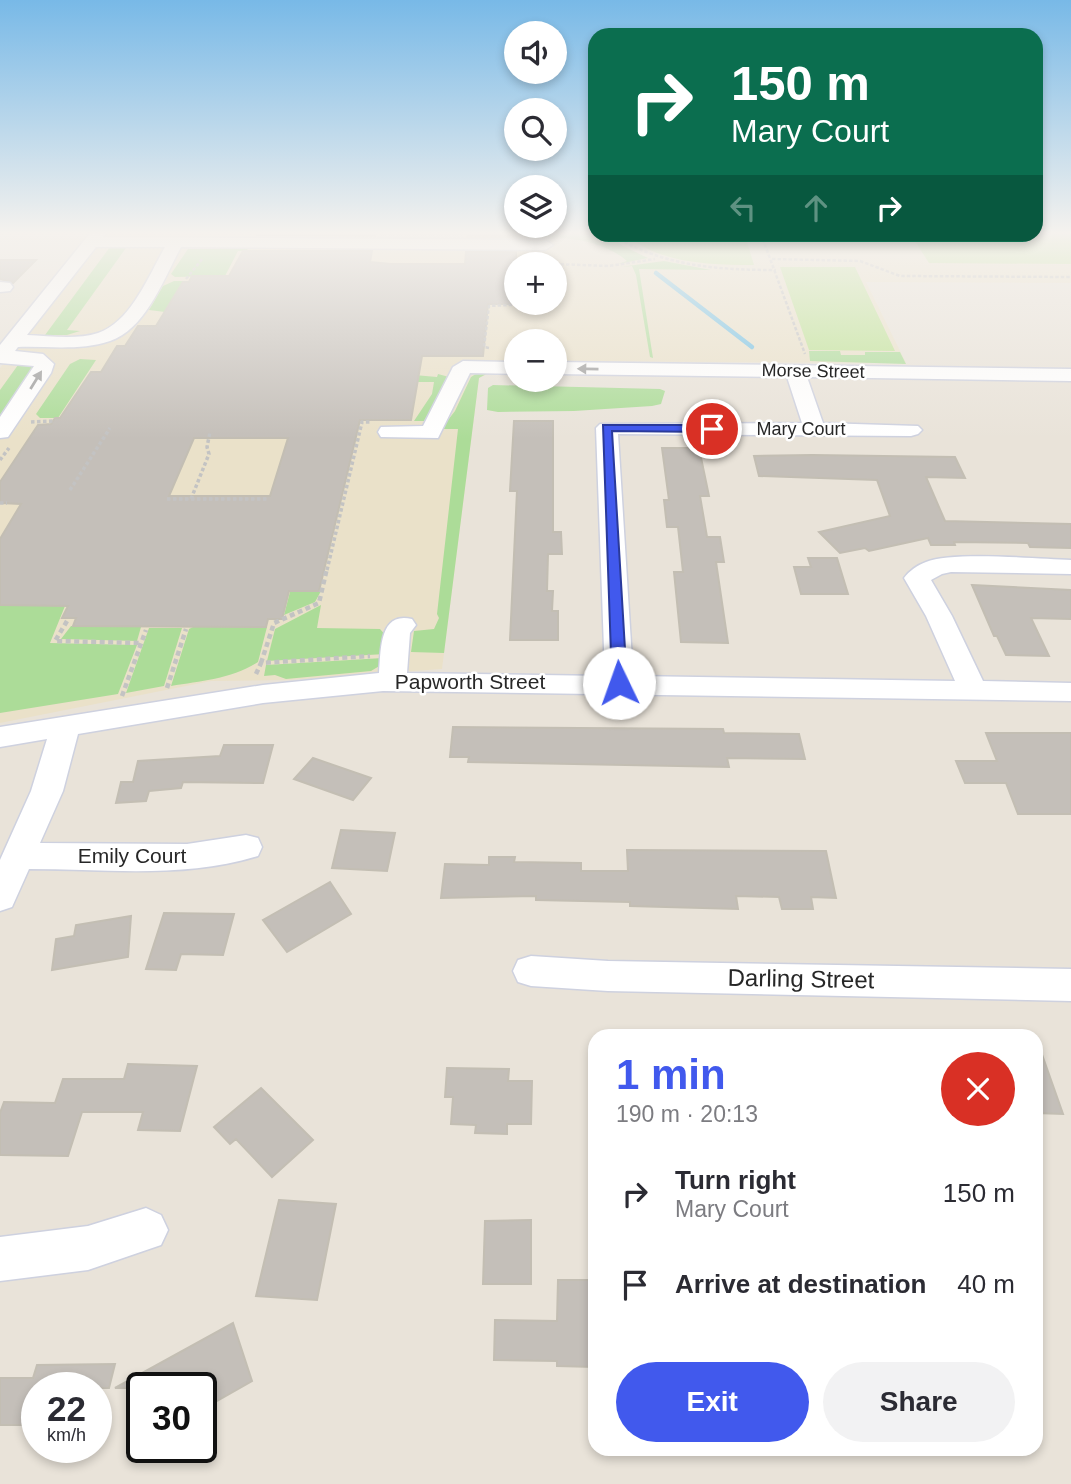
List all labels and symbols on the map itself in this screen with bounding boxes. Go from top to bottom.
street label: Morse Street [761,360,865,382]
one-way arrow [576,363,598,375]
one-way arrow [29,370,42,390]
pin [682,399,742,459]
street label: Mary Court [756,419,846,439]
position arrow [582,646,656,720]
street label: Papworth Street [395,670,545,693]
street label: Emily Court [78,844,186,867]
street label: Darling Street [727,964,875,993]
speed limit sign: 30 [126,1372,217,1463]

